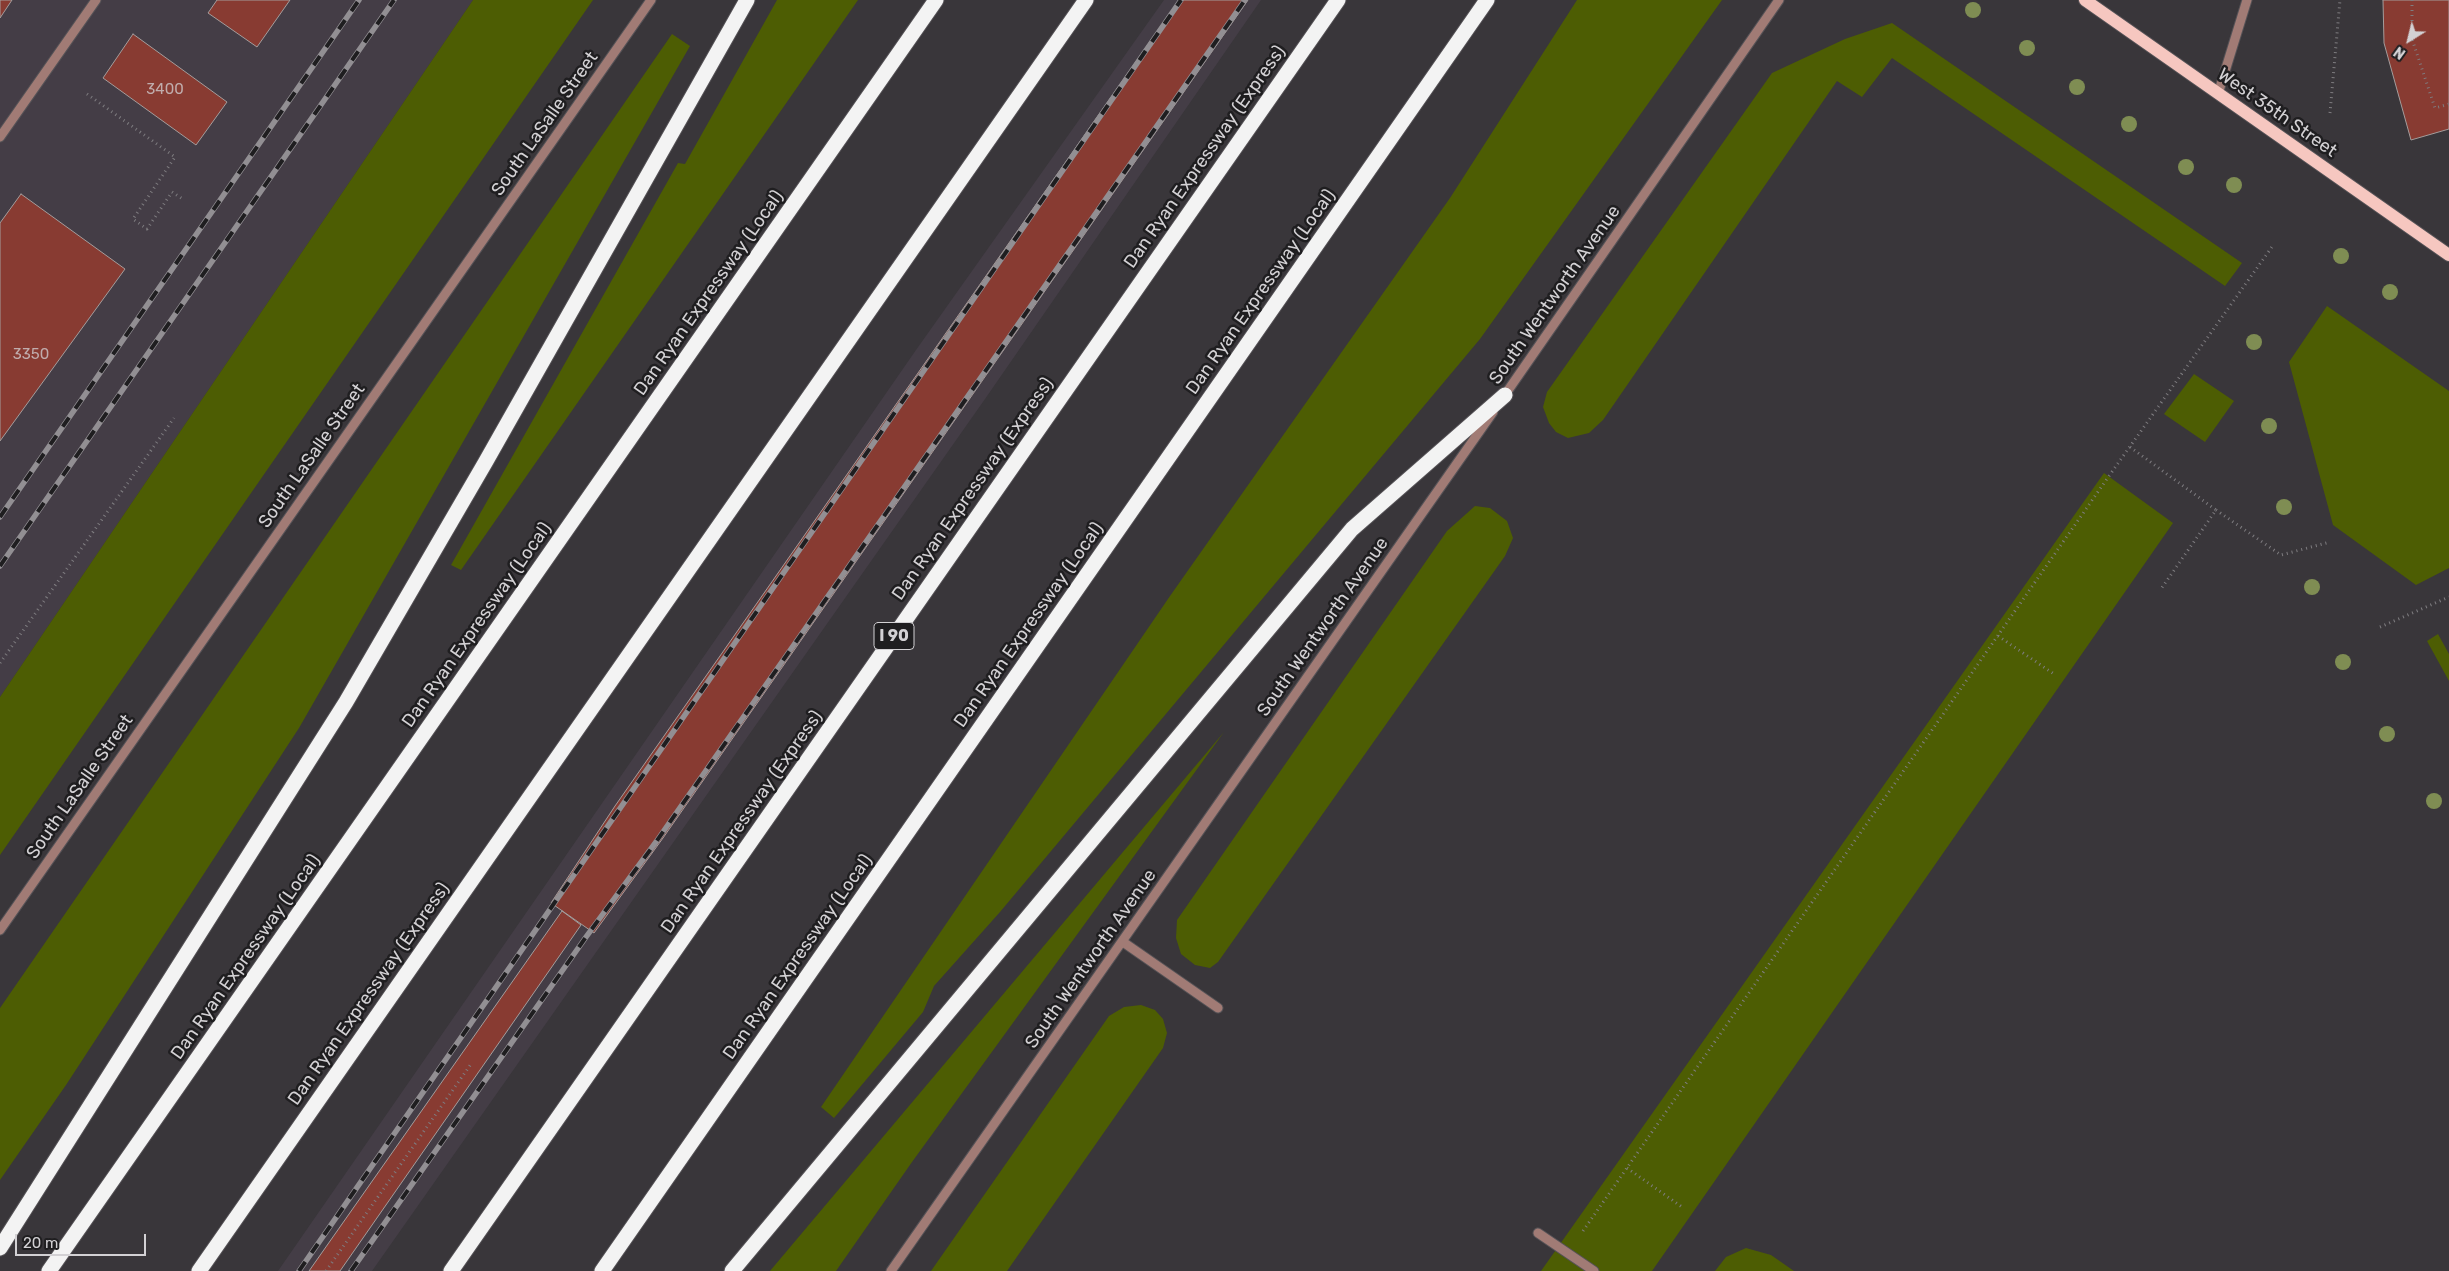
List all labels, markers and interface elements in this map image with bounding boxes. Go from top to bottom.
north arrow [2384,15,2434,65]
street label: Dan Ryan Expressway (Express) [1120,42,1290,272]
text: N [2391,43,2409,62]
street label: South LaSalle Street [487,48,603,200]
street label: West 35th Street [2213,64,2341,162]
house number: 3400 [146,81,184,99]
street label: Dan Ryan Expressway (Local) [1182,185,1340,399]
street label: Dan Ryan Expressway (Local) [630,186,788,400]
street label: South Wentworth Avenue [1485,201,1625,389]
house number: 3350 [13,346,49,364]
street label: Dan Ryan Expressway (Express) [888,374,1058,604]
street label: South LaSalle Street [254,380,370,532]
street label: Dan Ryan Expressway (Local) [398,518,556,732]
street label: Dan Ryan Expressway (Local) [950,518,1108,732]
street label: South Wentworth Avenue [1253,533,1393,721]
road number: I 90 [874,622,914,650]
street label: Dan Ryan Expressway (Express) [657,707,827,937]
street label: South LaSalle Street [22,711,138,863]
street label: Dan Ryan Expressway (Local) [167,850,325,1064]
street label: Dan Ryan Expressway (Local) [719,850,877,1064]
street label: South Wentworth Avenue [1021,865,1161,1053]
street label: Dan Ryan Expressway (Express) [284,879,454,1109]
scale bar [18,1224,149,1256]
text: 20 m [23,1234,58,1252]

